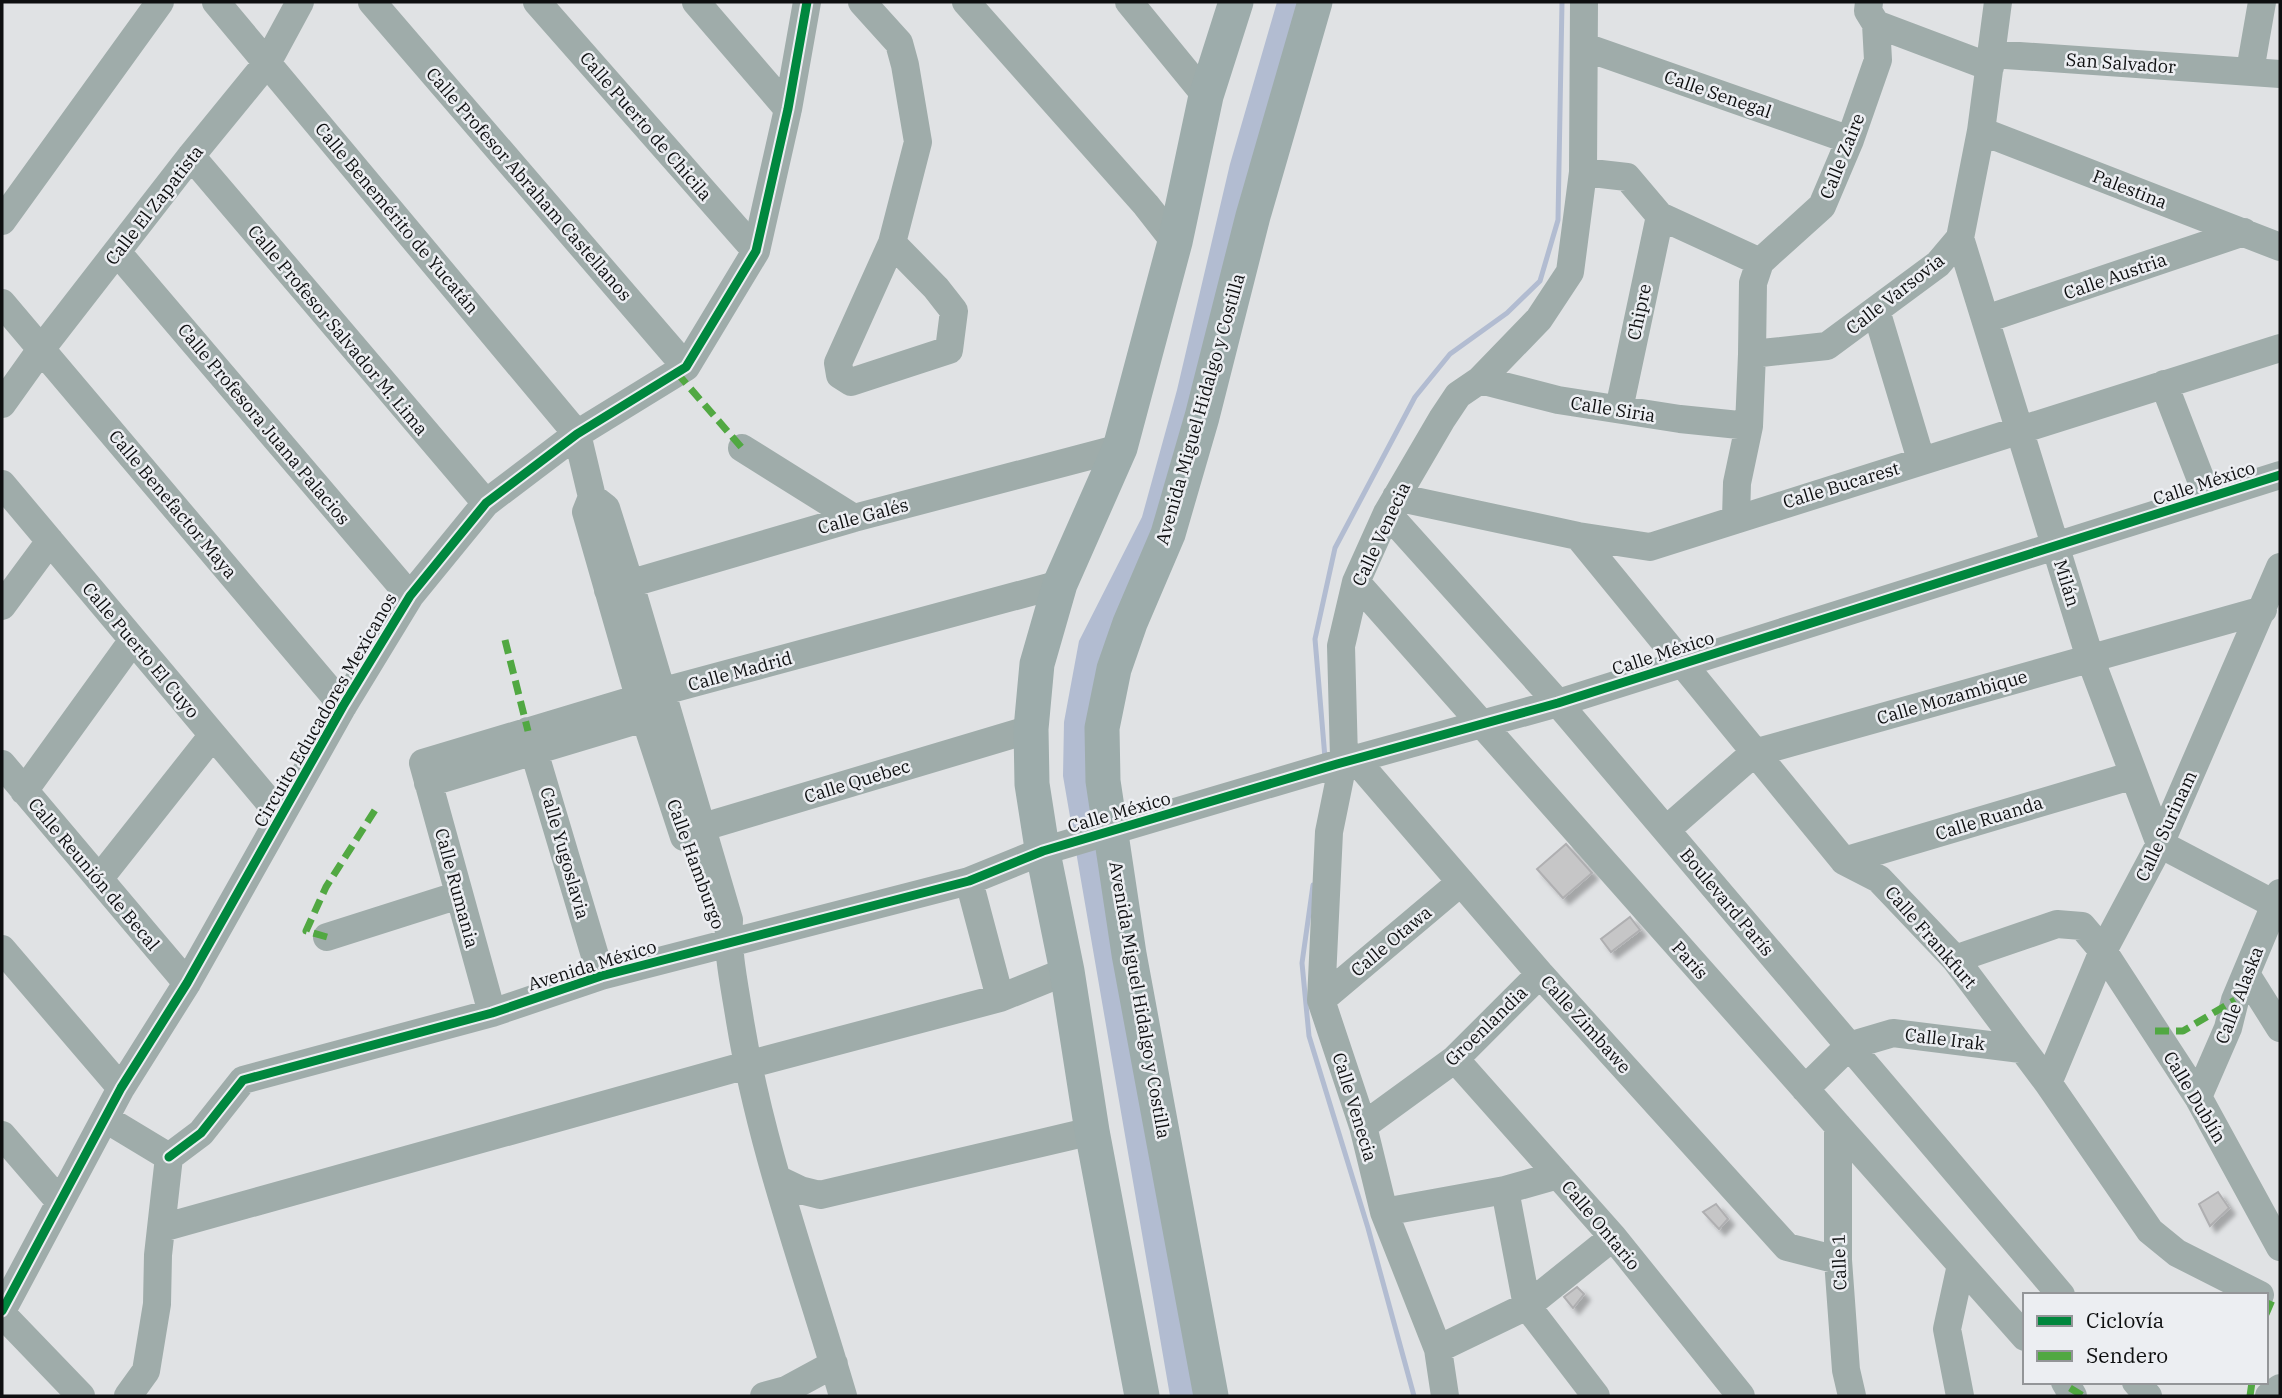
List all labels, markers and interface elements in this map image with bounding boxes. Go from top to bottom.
street label: Calle Puerto de Chicila [575,47,717,206]
street label: San Salvador [2065,48,2177,78]
street label: Calle Profesor Abraham Castellanos [421,62,637,306]
street label: Calle Senegal [1661,65,1775,123]
street label: Calle Zaire [1814,110,1870,202]
street label: Calle Benemérito de Yucatán [310,117,484,319]
street label: Calle El Zapatista [100,140,208,270]
street label: Palestina [2090,164,2171,214]
street label: Calle Profesor Salvador M. Lima [243,220,433,440]
street label: Calle Varsovia [1841,248,1949,340]
street label: Calle Austria [2060,248,2170,304]
street label: Avenida Miguel Hidalgo y Costilla [1150,270,1250,547]
street label: Chipre [1622,282,1656,342]
street label: Calle Profesora Juana Palacios [173,318,355,530]
street label: Calle Siria [1569,391,1657,427]
street label: Calle Benefactor Maya [104,425,242,583]
street label: Calle Bucarest [1780,456,1902,514]
street label: Calle México [2150,456,2258,510]
street label: Calle Venecia [1347,478,1415,590]
street label: Calle Galés [815,493,911,539]
street label: Milán [2049,557,2085,609]
street label: Calle Puerto El Cuyo [77,577,205,723]
street label: Circuito Educadores Mexicanos [248,589,402,831]
street label: Calle México [1609,626,1717,680]
street label: Calle Madrid [685,646,795,696]
street label: Calle Mozambique [1874,664,2030,730]
street label: Calle Quebec [801,754,913,808]
street label: Calle Surinam [2130,767,2202,885]
street label: Calle Yugoslavia [535,784,595,922]
street label: Calle México [1065,786,1173,838]
street label: Calle Ruanda [1932,791,2046,845]
street label: Calle Reunión de Becal [23,793,165,955]
street label: Calle Hamburgo [662,796,730,932]
street label: Calle Rumania [430,826,484,951]
street label: Boulevard París [1676,844,1778,960]
street label: Avenida Miguel Hidalgo y Costilla [1104,859,1176,1141]
street label: Calle Frankfurt [1880,881,1982,993]
street label: Calle Otawa [1346,900,1436,981]
street label: Avenida México [525,935,659,995]
street label: París [1668,937,1712,983]
street label: Calle Alaska [2210,943,2268,1047]
street label: Calle Zimbawe [1536,970,1636,1078]
street label: Groenlandia [1440,981,1532,1071]
street label: Calle Irak [1904,1023,1987,1055]
street label: Calle Dublín [2159,1047,2231,1147]
street label: Calle Venecia [1328,1050,1382,1164]
street label: Calle Ontario [1557,1175,1645,1275]
street label: Calle 1 [1827,1233,1851,1291]
legend [2023,1293,2268,1384]
text: Ciclovía [2086,1306,2164,1334]
text: Sendero [2086,1341,2168,1369]

